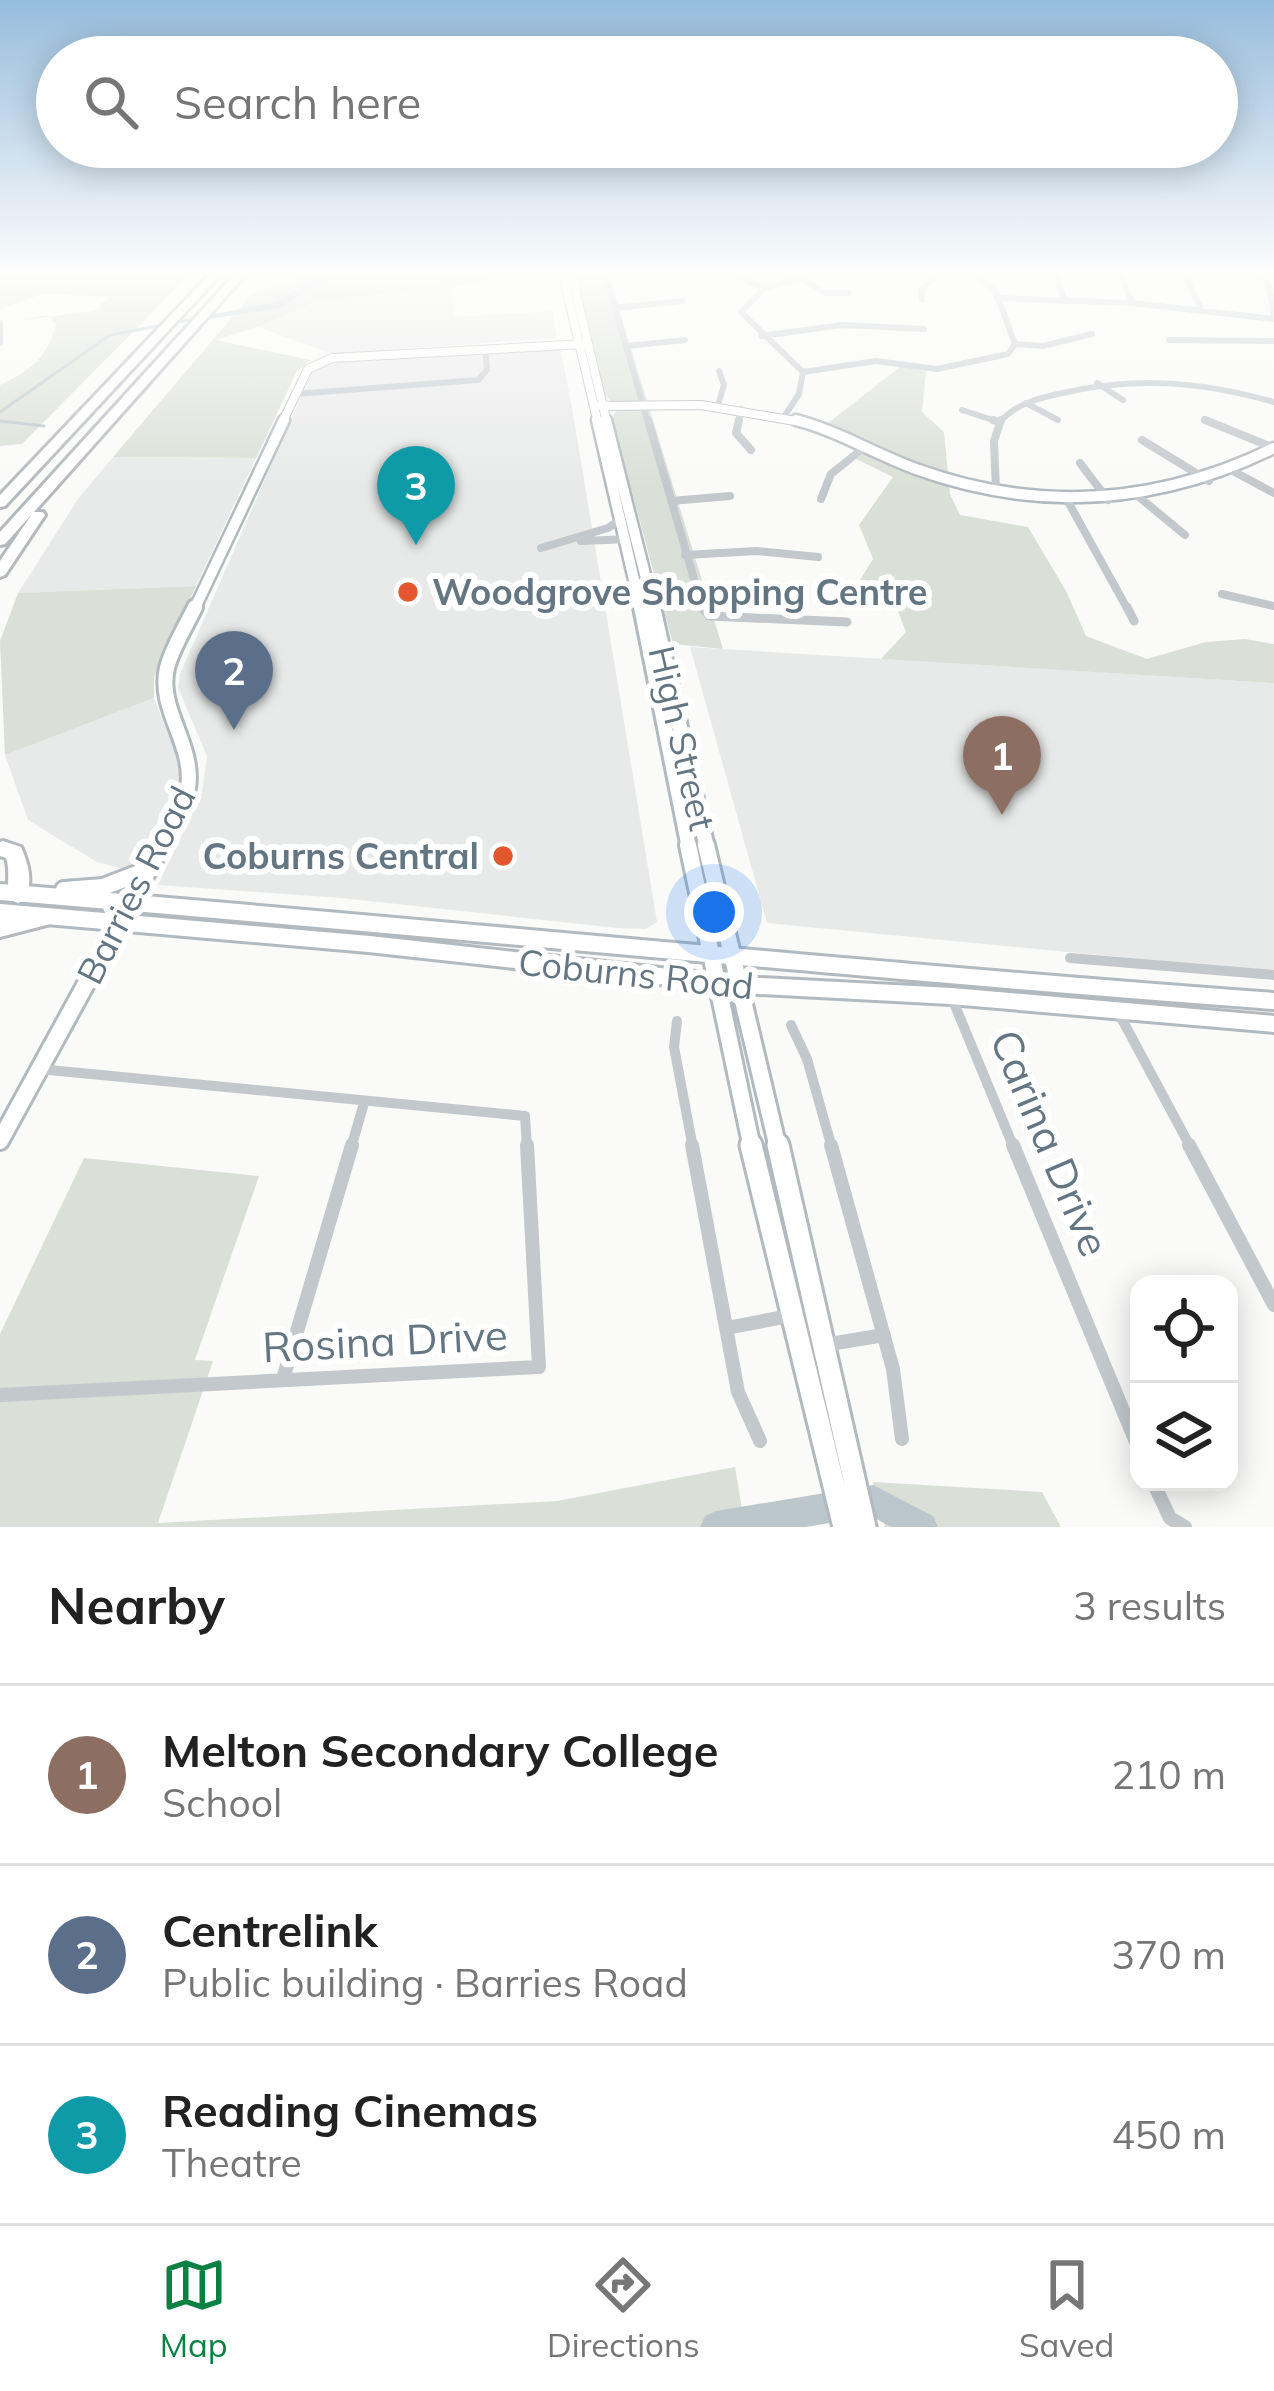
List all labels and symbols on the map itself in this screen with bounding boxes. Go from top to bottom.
pin: 3 [377,446,455,545]
place label: Woodgrove Shopping Centre [432,569,927,614]
marker: Woodgrove Shopping Centre [395,579,421,605]
pin: 2 [195,631,273,730]
street label: High Street [639,641,726,834]
pin: 1 [963,716,1041,815]
street label: Barries Road [67,778,205,991]
place label: Coburns Central [203,833,479,878]
marker: Coburns Central [490,843,516,869]
your location [684,882,744,942]
street label: Coburns Road [516,939,756,1008]
street label: Carina Drive [979,1022,1122,1264]
street label: Rosina Drive [261,1308,509,1373]

